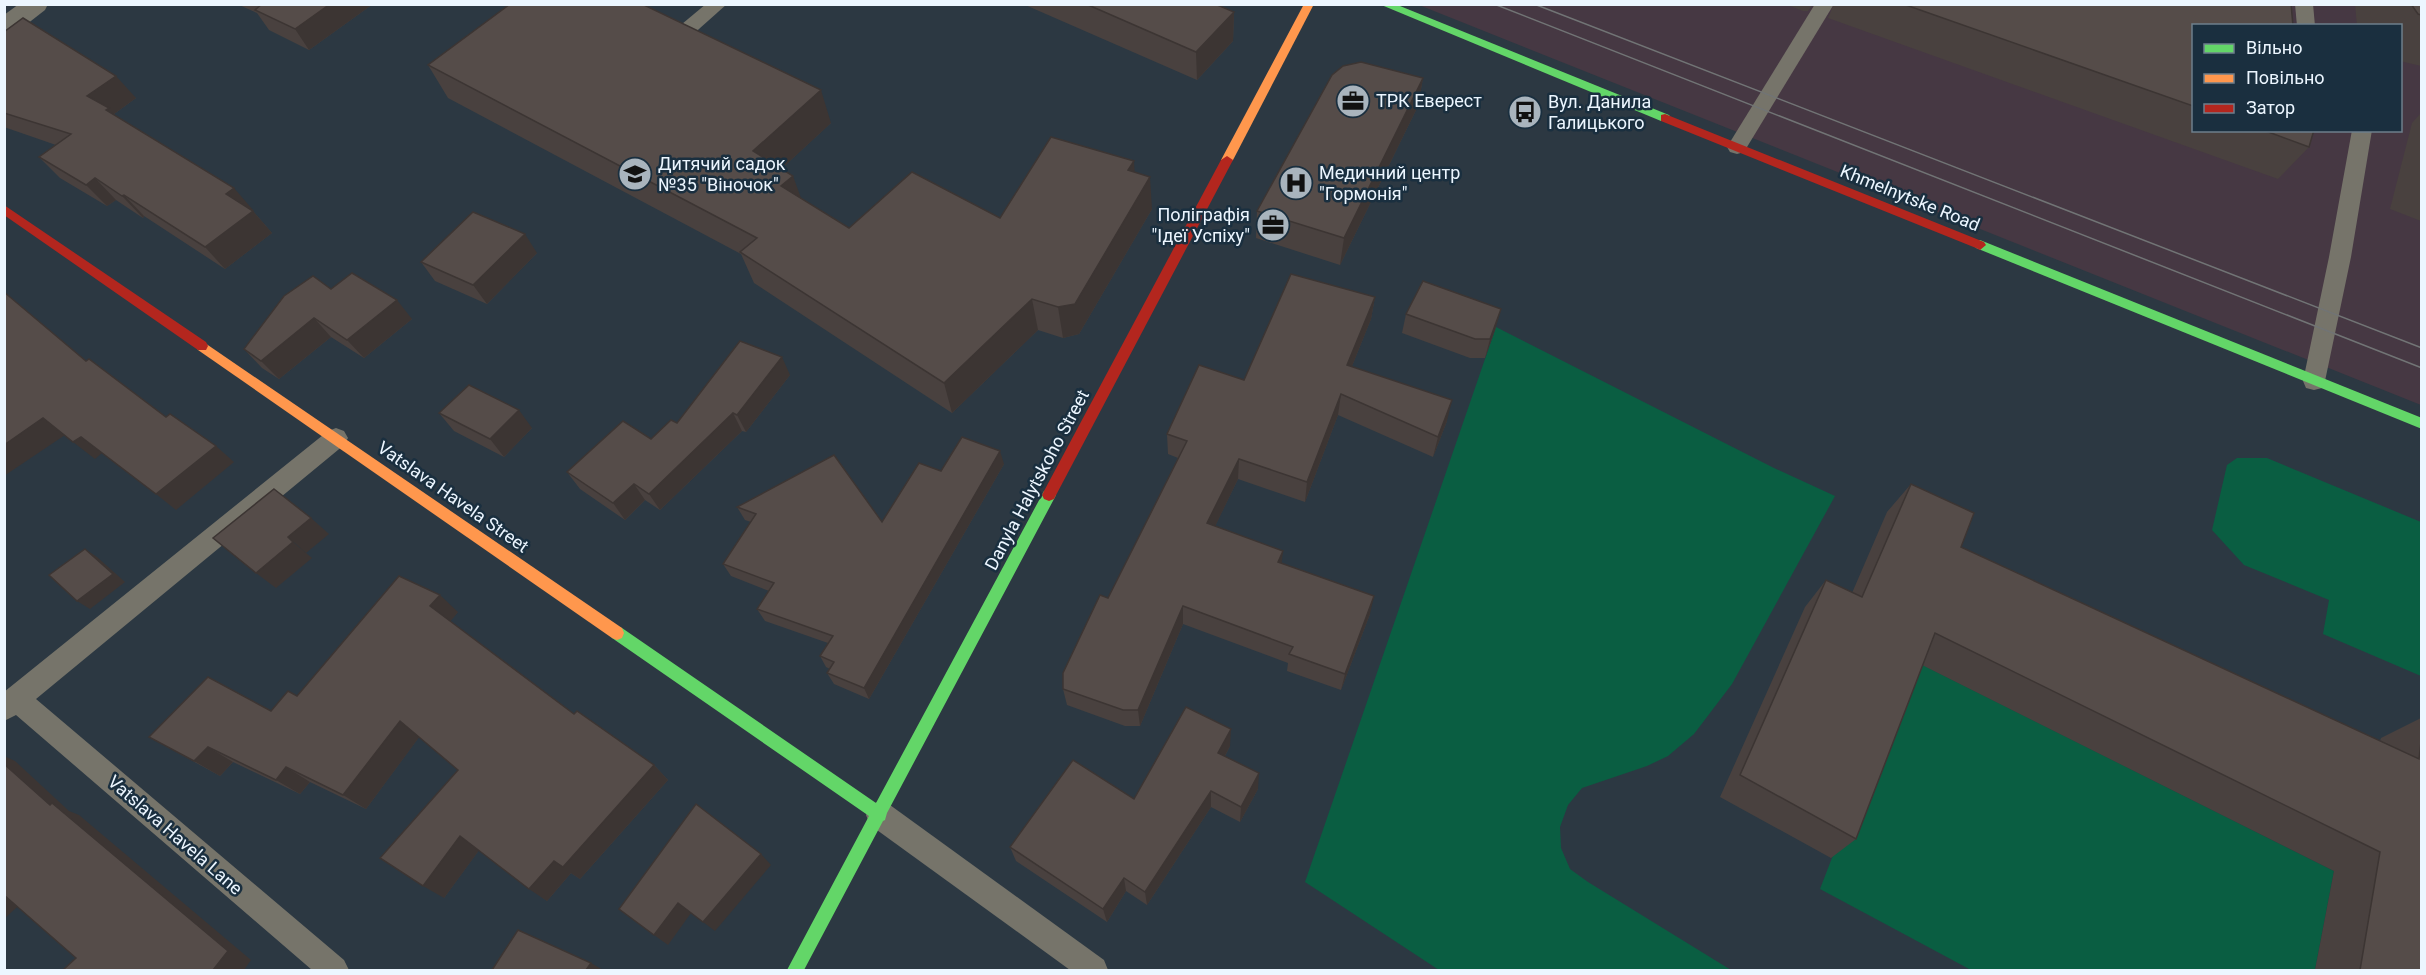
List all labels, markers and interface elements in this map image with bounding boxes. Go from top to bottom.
legend [2192,24,2402,132]
text: Вільно [2246,37,2302,58]
text: Повільно [2246,67,2325,88]
office icon: ТРК Еверест [1335,83,1371,119]
place label: ТРК Еверест [1376,90,1482,111]
place label: Вул. Данила Галицького [1548,91,1651,133]
bus stop icon: Вул. Данила Галицького [1507,94,1543,130]
text: Затор [2246,97,2295,118]
place label: Дитячий садок №35 "Віночок" [658,153,786,195]
school or university icon: Дитячий садок №35 "Віночок" [617,156,653,192]
street label: Khmelnytske Road [1837,160,1983,235]
place label: Медичний центр "Гормонія" [1319,162,1460,204]
hospital icon: Медичний центр "Гормонія" [1278,165,1314,201]
place label: Поліграфія "Ідеї Успіху" [1152,204,1250,246]
office icon: Поліграфія "Ідеї Успіху" [1255,207,1291,243]
street label: Danyla Halytskoho Street [980,386,1093,573]
street label: Vatslava Havela Street [374,436,533,557]
street label: Vatslava Havela Lane [104,771,247,899]

